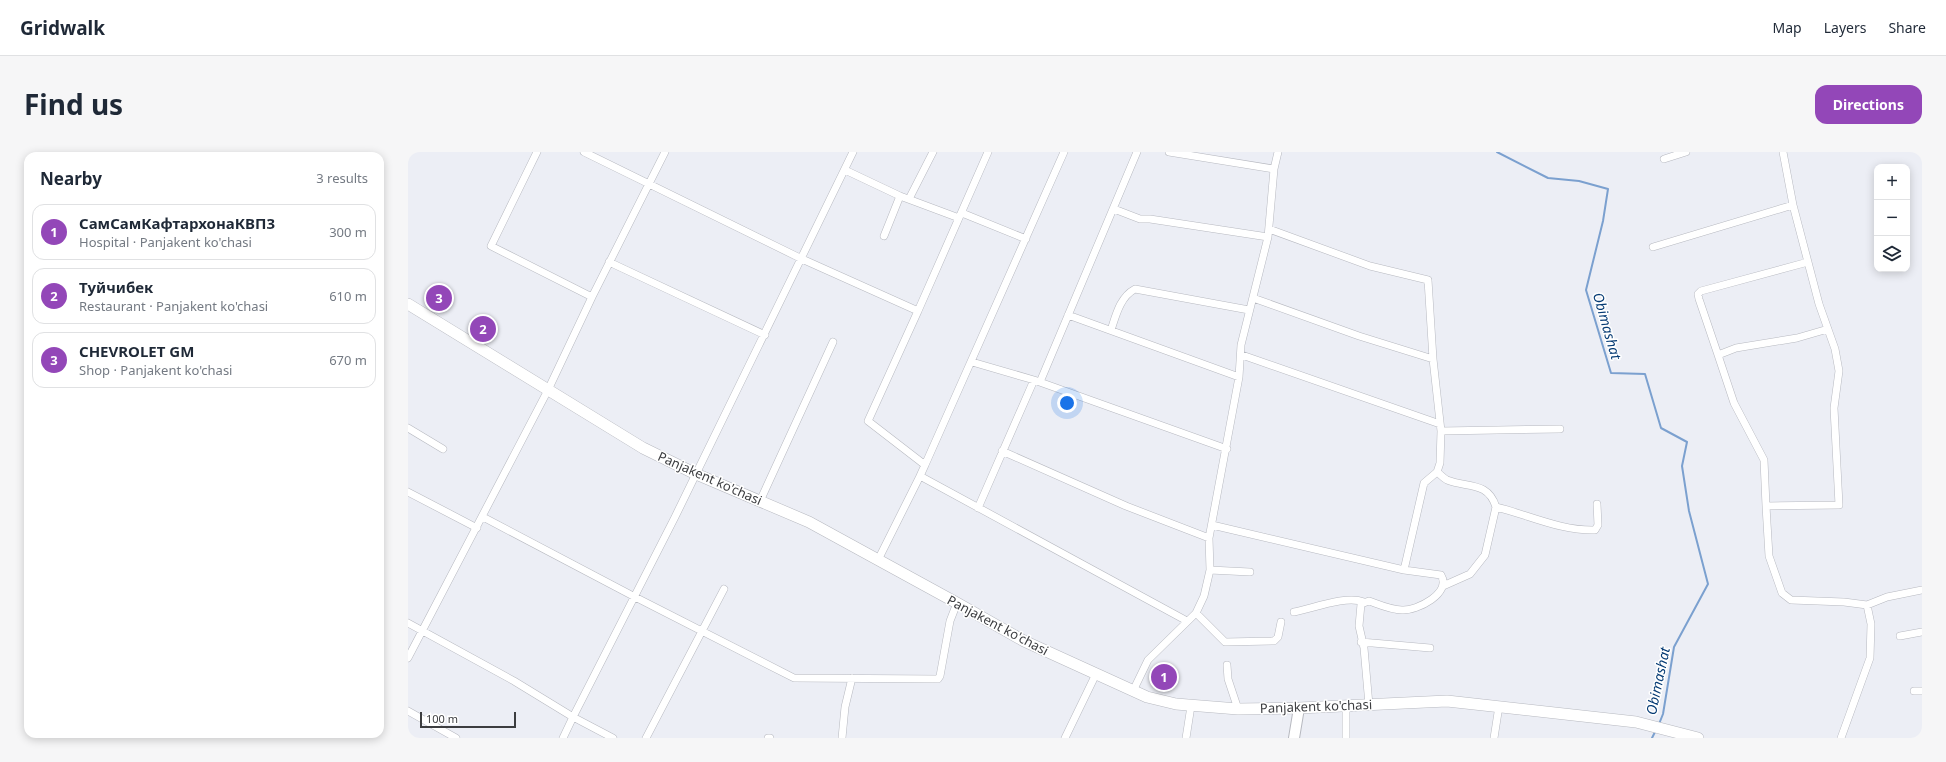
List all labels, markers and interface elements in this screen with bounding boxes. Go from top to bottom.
text: Gridwalk [20,15,105,41]
text: Map [1773,18,1802,37]
text: Layers [1824,18,1866,37]
text: Share [1888,18,1926,37]
text: Find us [24,85,123,123]
button: Directions [1815,85,1922,124]
map controls [1874,164,1910,272]
button: + [1874,164,1910,200]
text: Nearby [40,167,102,190]
text: 3 results [316,169,368,187]
button: − [1874,200,1910,236]
text: СамСамКафтархонаКВП3 [79,213,275,233]
text: 1 [50,223,58,241]
text: 300 m [329,223,367,241]
text: Hospital · Panjakent ko'chasi [79,233,252,251]
button: layers [1874,236,1910,272]
text: Туйчибек [79,277,153,297]
pin: 3 [426,283,452,313]
text: 2 [50,287,58,305]
text: 610 m [329,287,367,305]
water label: Obimashat [1589,290,1626,363]
text: Restaurant · Panjakent ko'chasi [79,297,268,315]
pin: 2 [470,314,496,344]
text: CHEVROLET GM [79,341,194,361]
text: 3 [50,351,58,369]
text: 670 m [329,351,367,369]
text: Shop · Panjakent ko'chasi [79,361,232,379]
your location [1057,393,1077,413]
street label: Panjakent ko'chasi [655,447,765,509]
street label: Panjakent ko'chasi [944,591,1052,659]
water label: Obimashat [1641,644,1674,717]
pin: 1 [1151,662,1177,692]
street label: Panjakent ko'chasi [1260,695,1372,717]
scale bar [420,710,516,729]
text: 100 m [426,711,458,726]

